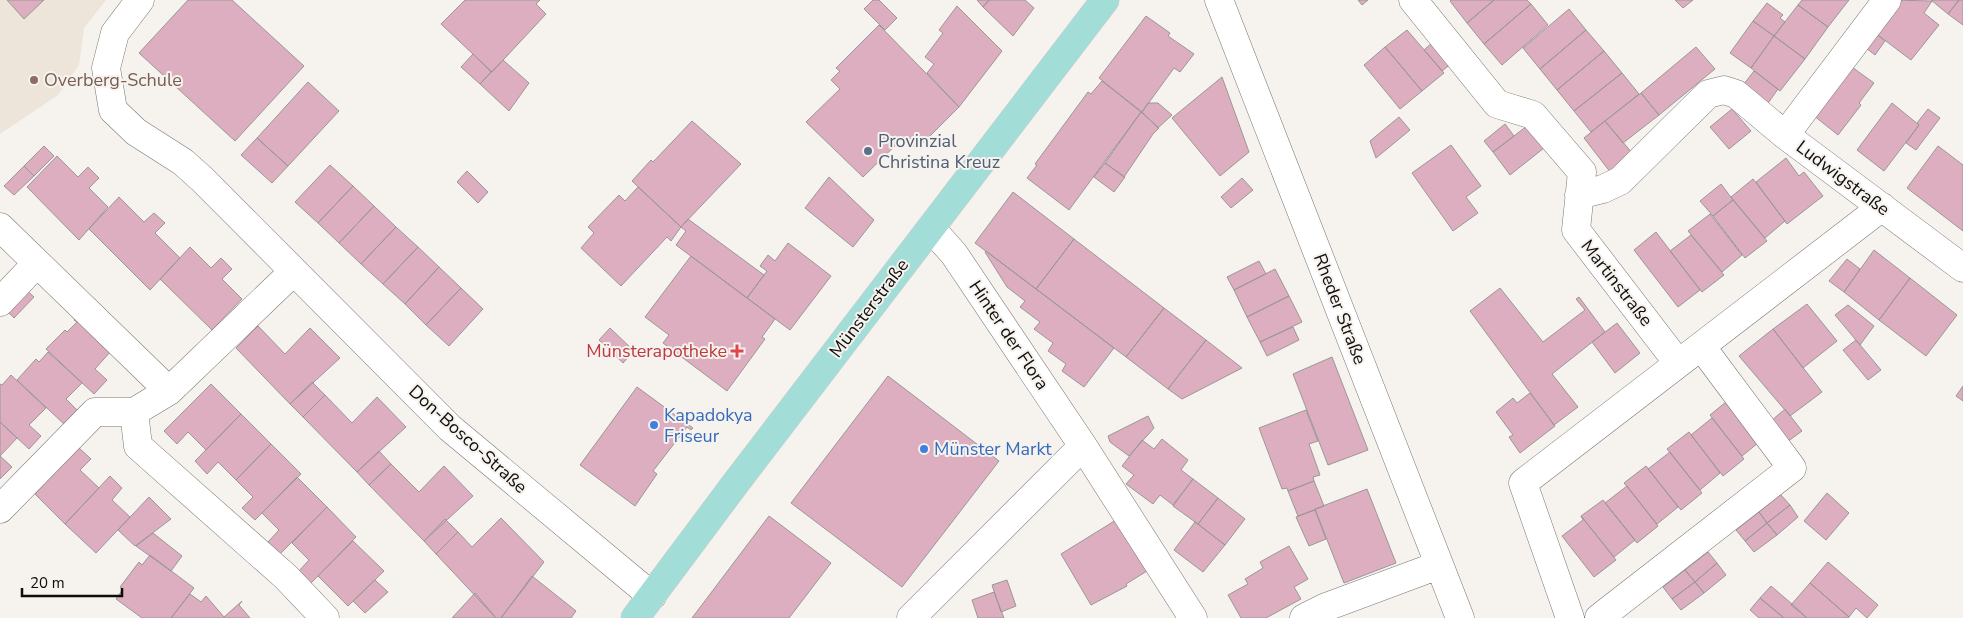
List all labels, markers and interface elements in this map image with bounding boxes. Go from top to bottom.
place label: Overberg-Schule [44,68,182,92]
marker: Overberg-Schule [28,74,40,86]
place label: Provinzial Christina Kreuz [878,129,1000,174]
street label: Ludwigstraße [1791,135,1895,221]
marker: Provinzial Christina Kreuz [862,145,874,157]
street label: Martinstraße [1576,235,1658,331]
street label: Rheder Straße [1308,250,1372,368]
street label: Münsterstraße [824,254,914,362]
street label: Hinter der Flora [964,276,1054,394]
place label: Münsterapotheke [586,339,727,363]
marker: Münsterapotheke [731,345,743,357]
street label: Don-Bosco-Straße [404,379,532,499]
place label: Kapadokya Friseur [664,403,753,448]
marker: Kapadokya Friseur [648,419,660,431]
place label: Münster Markt [934,437,1052,461]
marker: Münster Markt [918,443,930,455]
scale bar [22,566,122,598]
text: 20 m [30,573,65,593]

